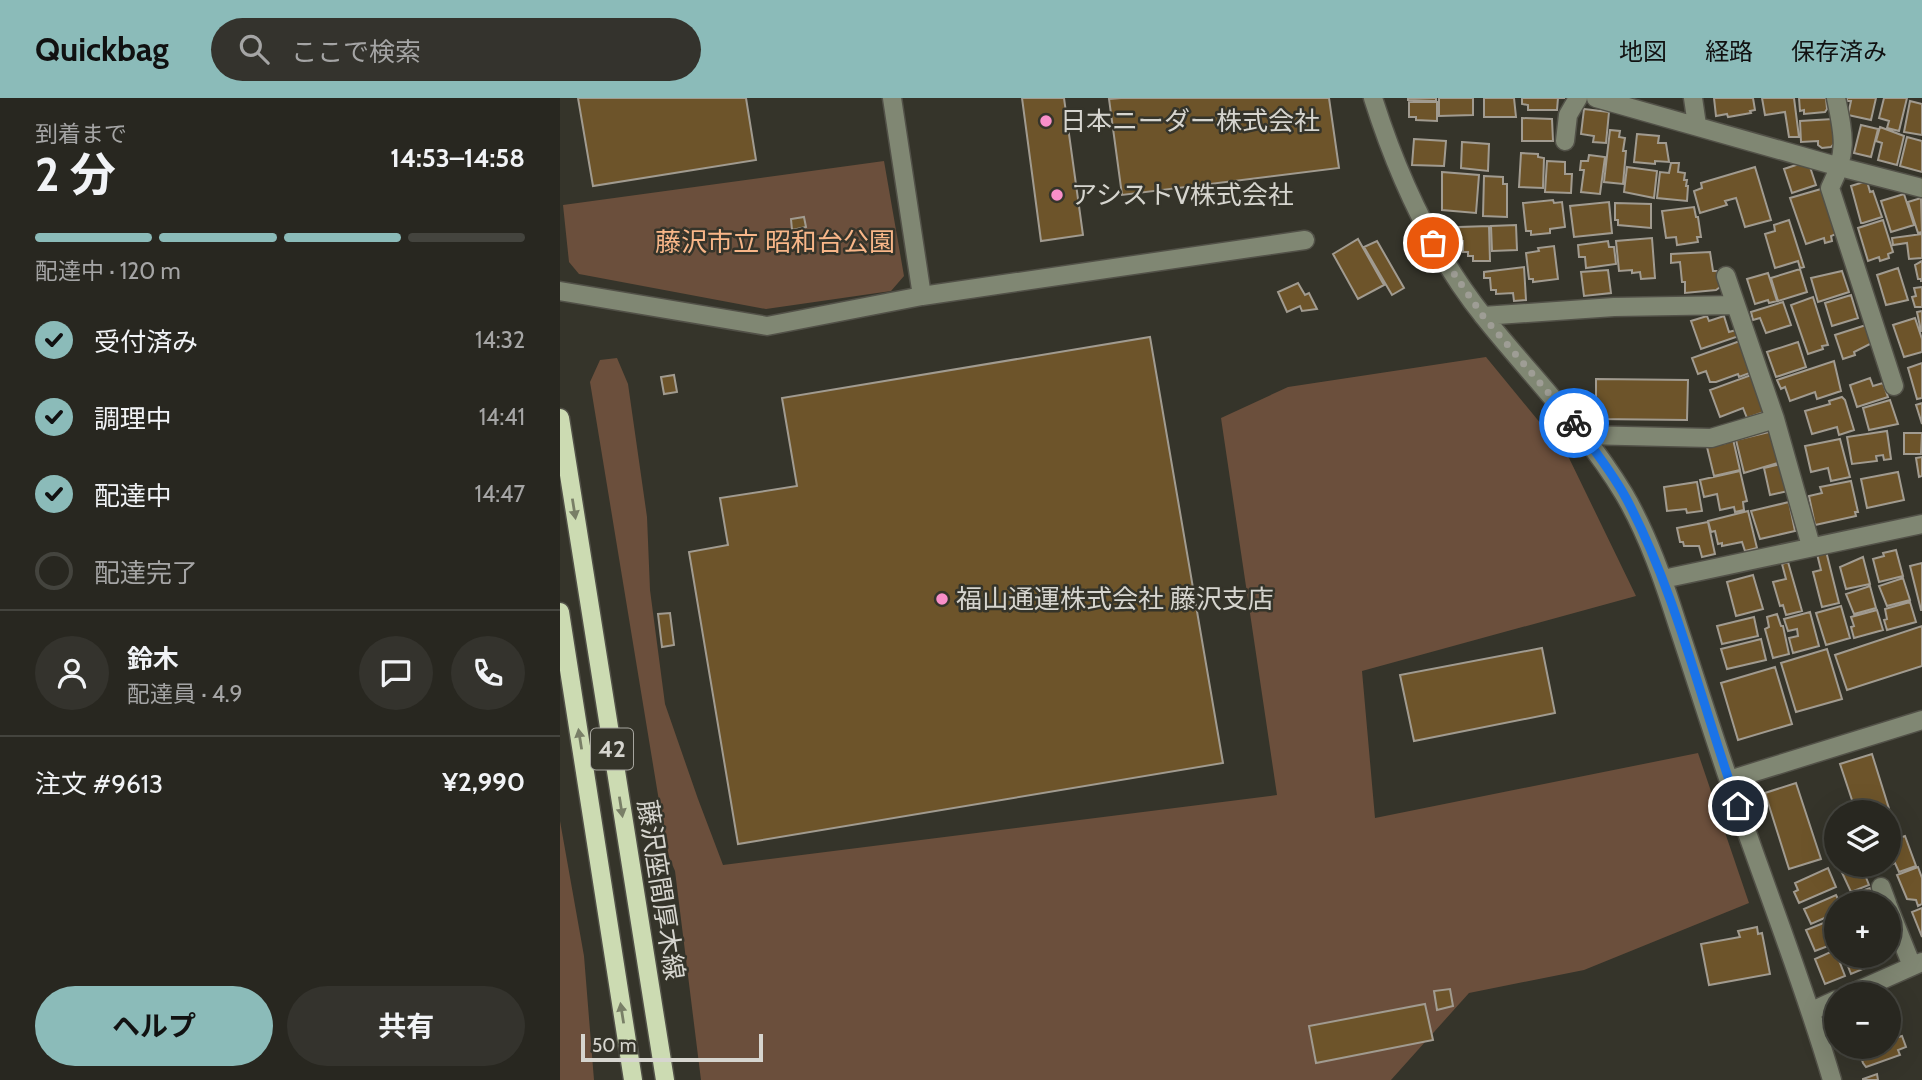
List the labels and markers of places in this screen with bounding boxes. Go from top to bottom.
place label: 日本ニーダー株式会社 [1060,105,1320,137]
marker: 日本ニーダー株式会社 [1038,113,1054,129]
place label: アシストV株式会社 [1071,179,1294,211]
marker: アシストV株式会社 [1049,187,1065,203]
pin [1403,213,1463,273]
place label: 福山通運株式会社 藤沢支店 [956,583,1274,615]
marker: 福山通運株式会社 藤沢支店 [934,591,950,607]
pin [1708,776,1768,836]

